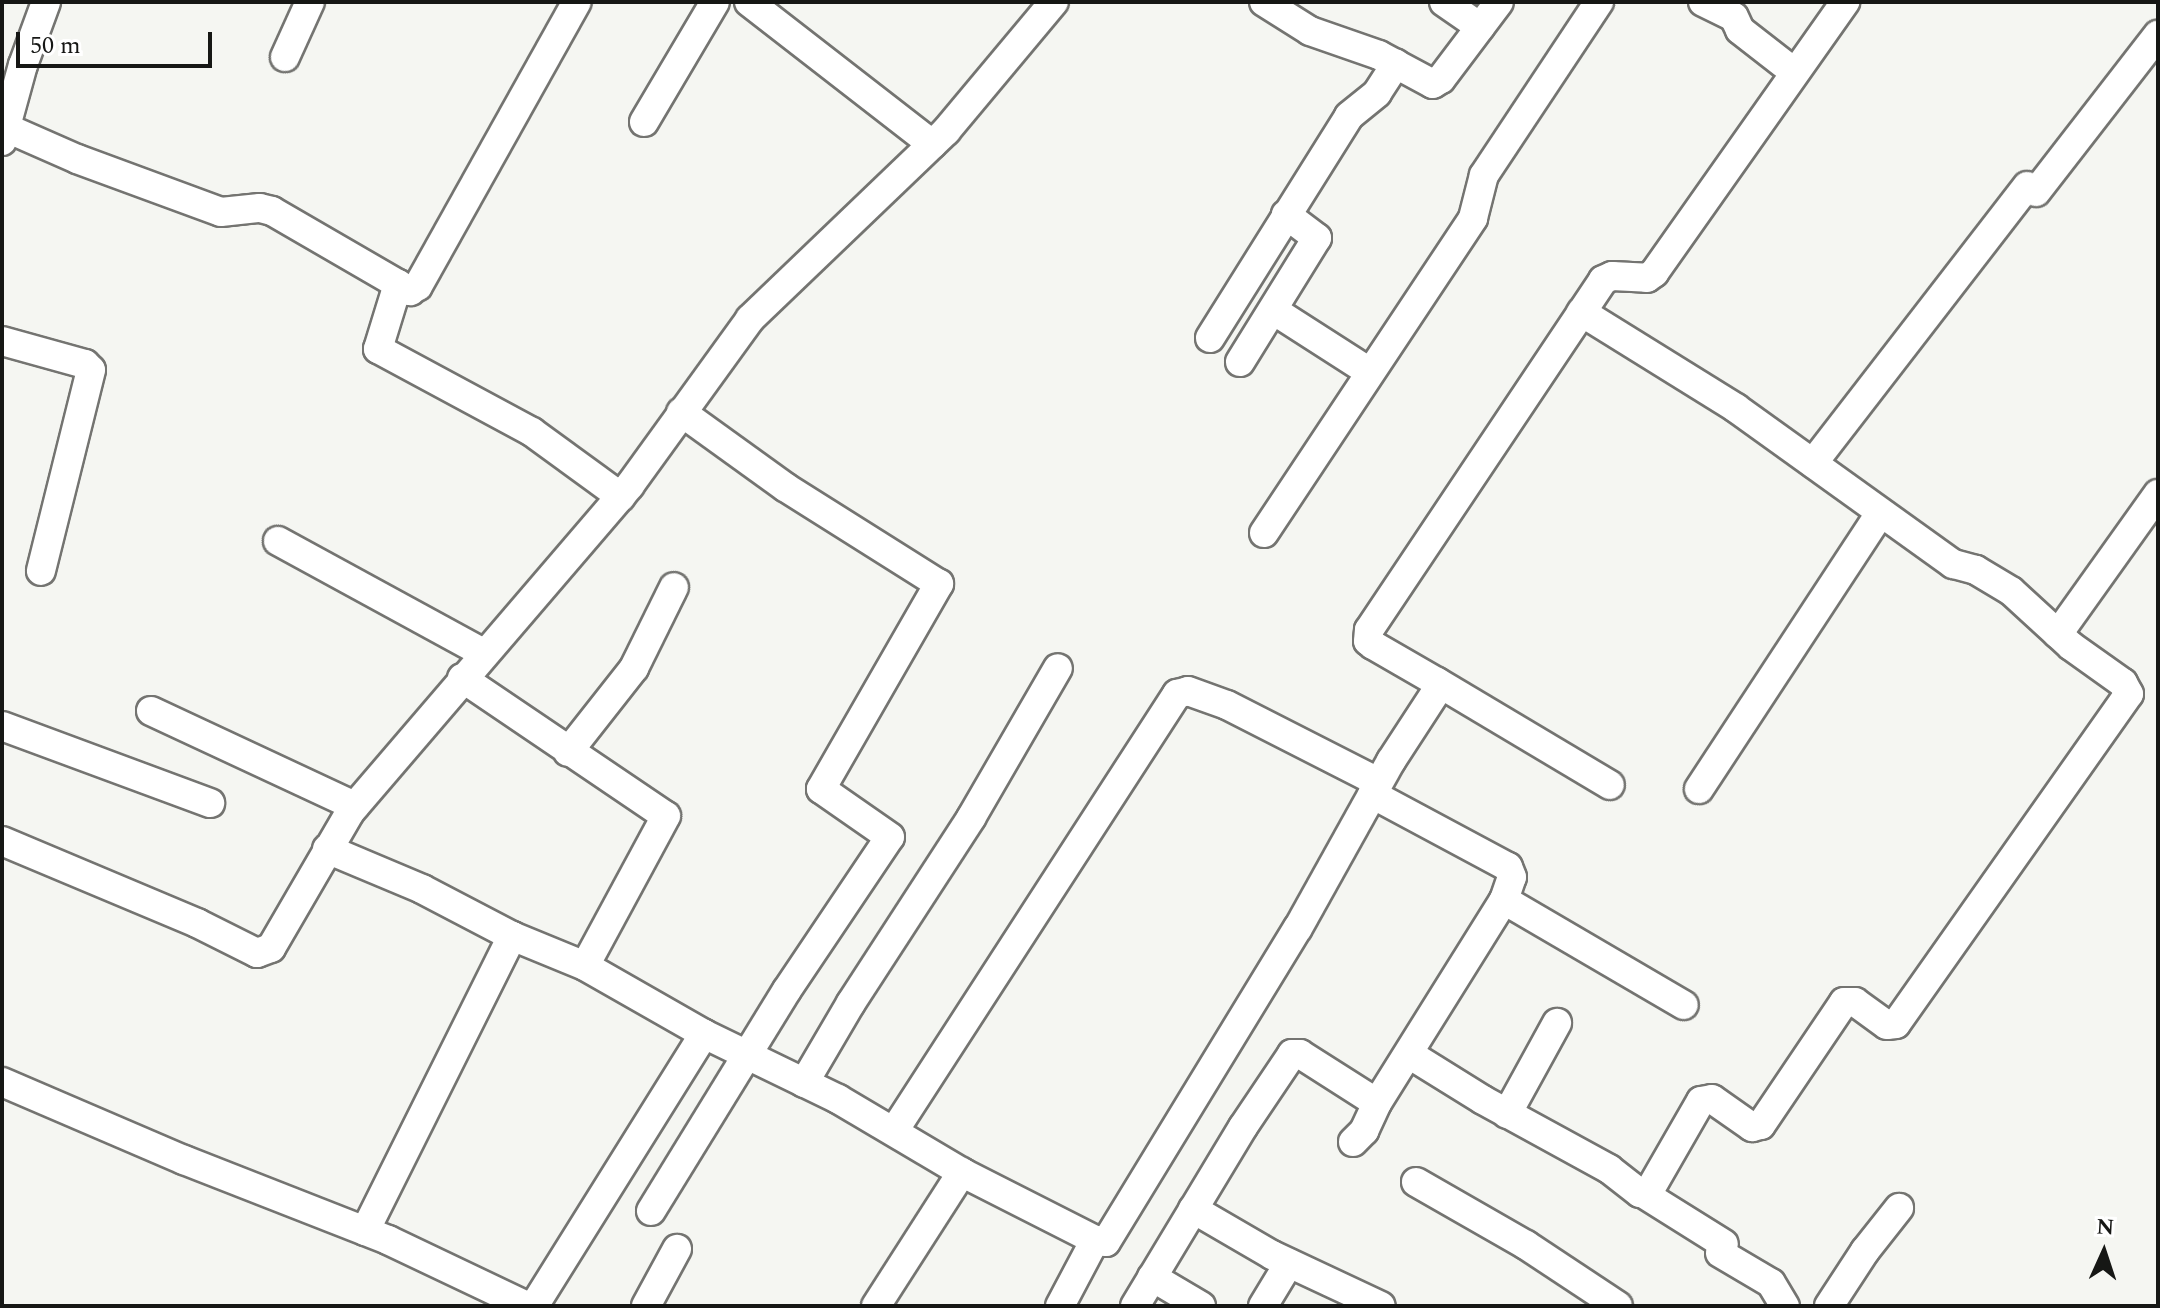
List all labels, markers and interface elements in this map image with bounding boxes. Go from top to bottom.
scale bar [20,16,216,66]
text: 50 m [30,28,81,64]
text: N [2095,1211,2115,1244]
north arrow [2064,1212,2144,1292]

